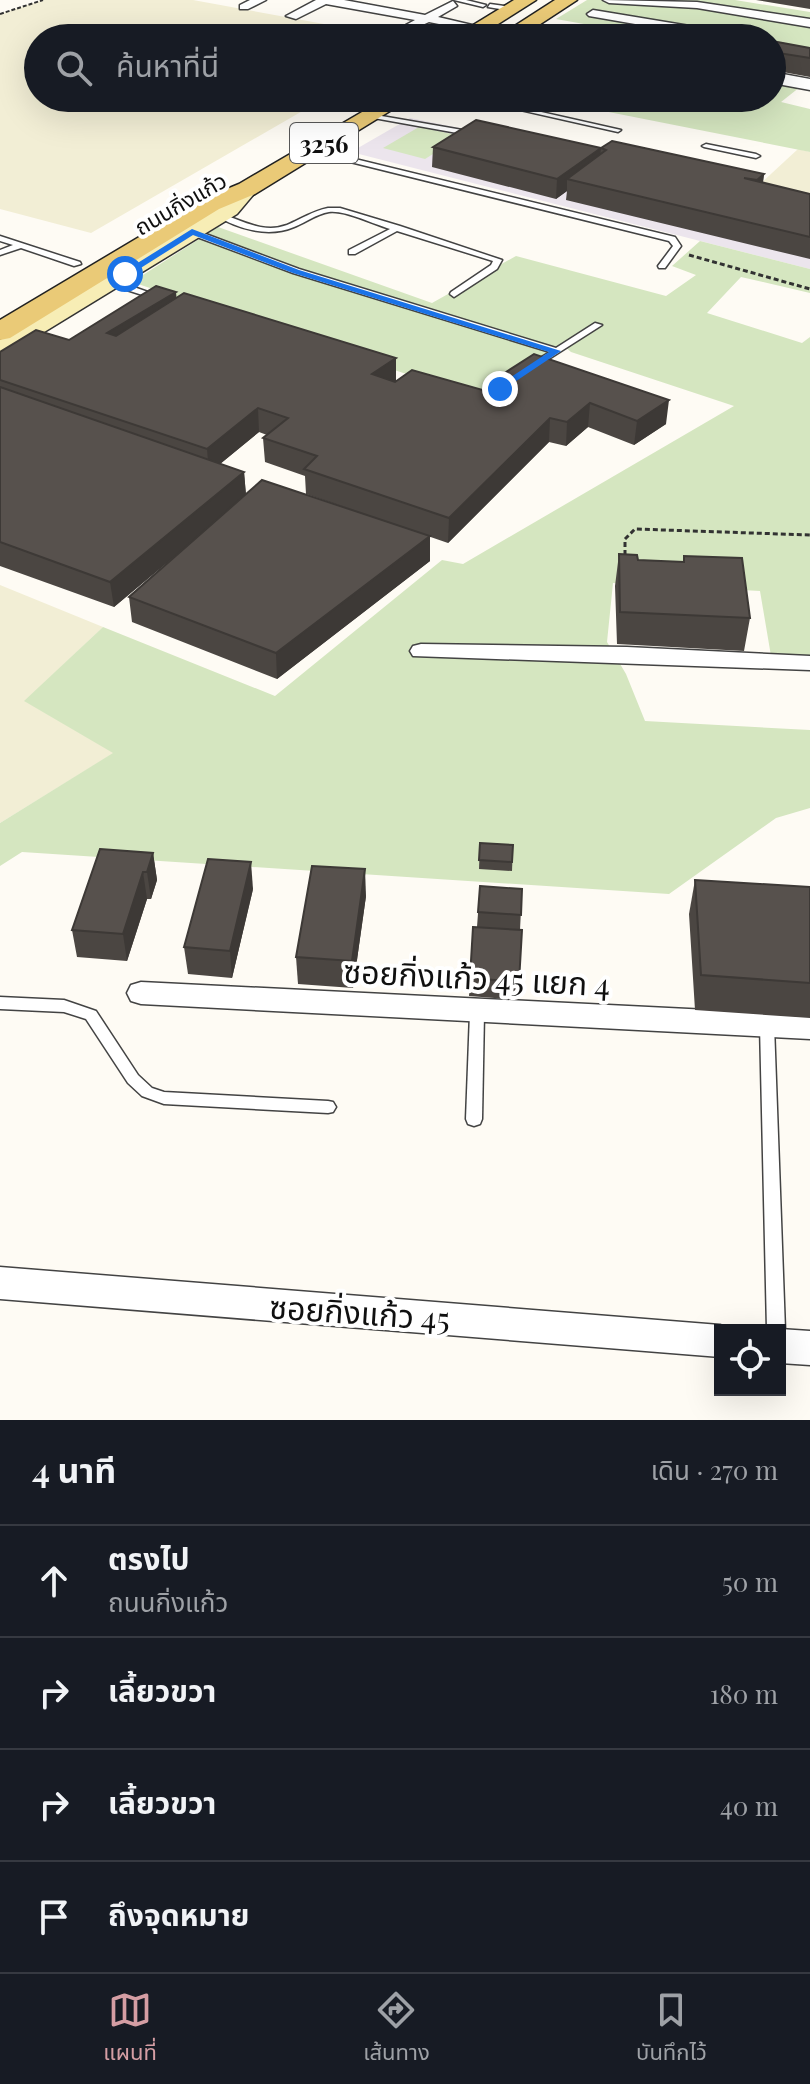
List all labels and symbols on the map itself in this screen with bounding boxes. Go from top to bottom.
road number: 3256 [290,123,358,163]
street label: ถนนกิ่งแก้ว [128,165,232,241]
route start [107,256,143,292]
route end [482,371,518,407]
street label: ซอยกิ่งแก้ว 45 แยก 4 [343,948,611,1004]
street label: ซอยกิ่งแก้ว 45 [268,1283,452,1339]

